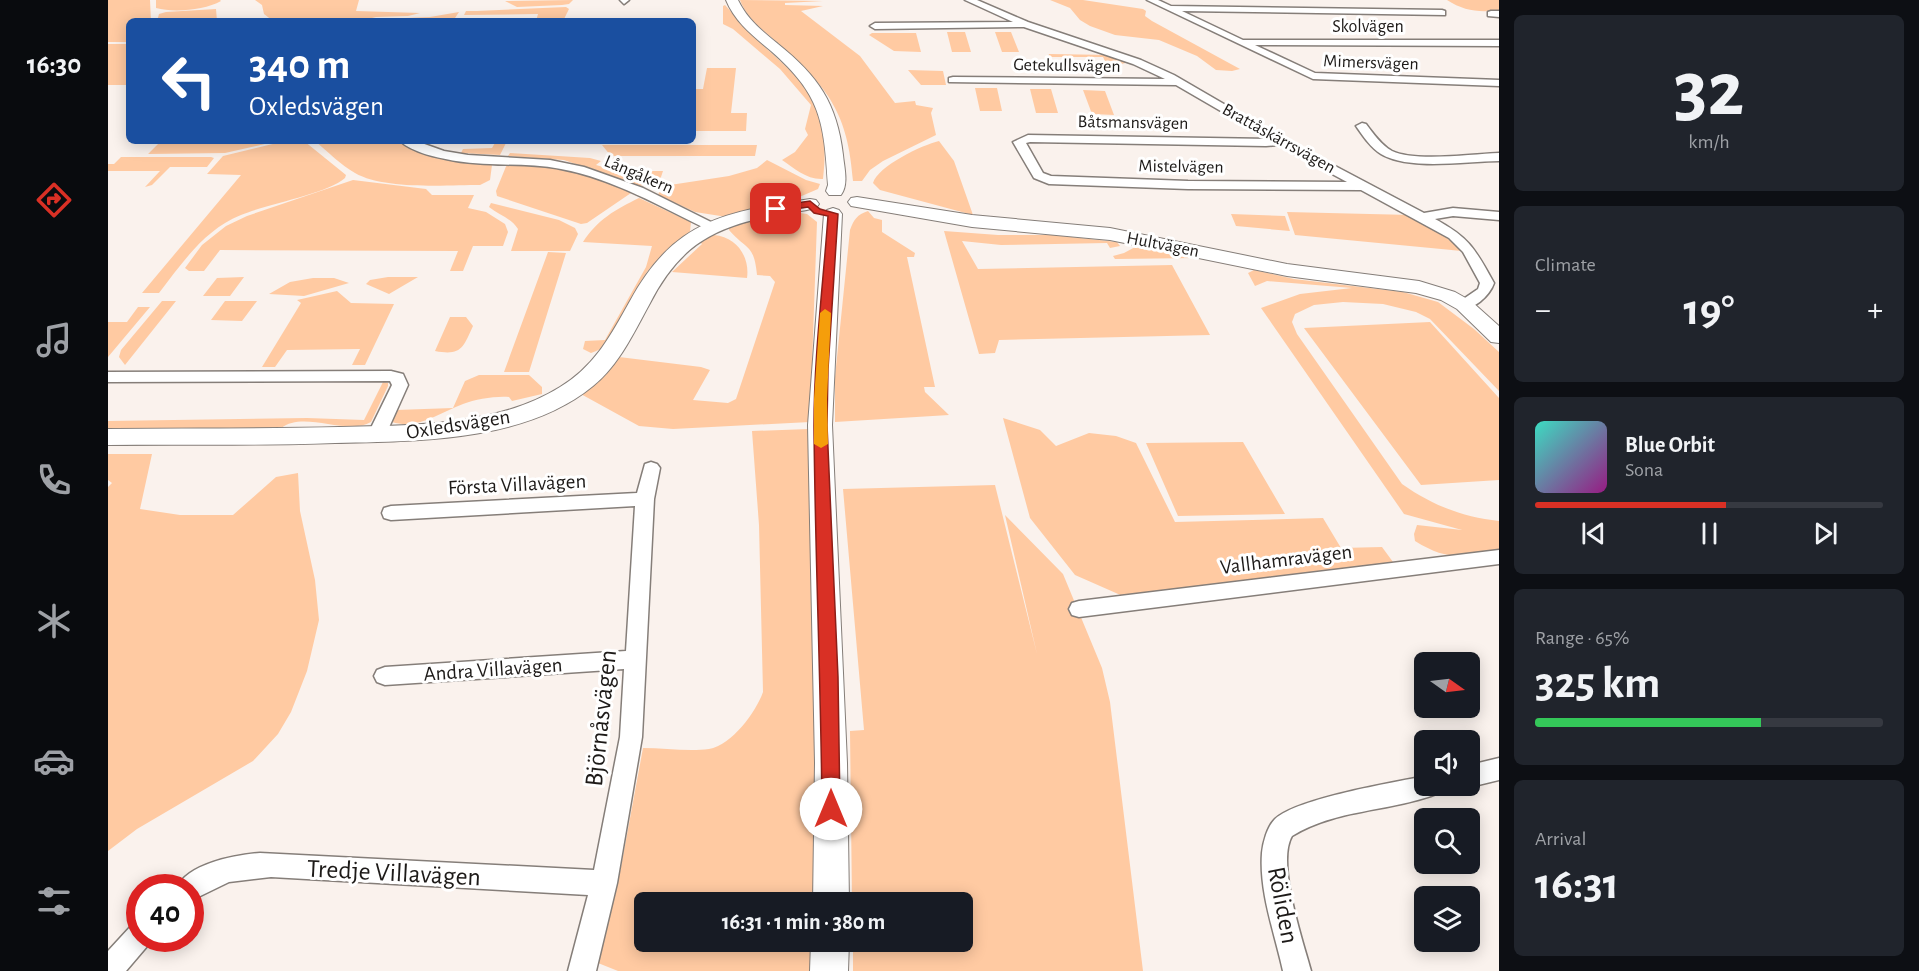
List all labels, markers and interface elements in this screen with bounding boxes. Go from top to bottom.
street label: Skolvägen [1332,18,1404,36]
icon: left [150,42,228,120]
text: 340 m [249,44,350,86]
text: 16:30 [27,51,81,78]
street label: Mimersvägen [1323,52,1419,74]
text: 32 [1674,52,1744,130]
street label: Getekullsvägen [1013,56,1121,76]
text: Oxledsvägen [249,93,384,120]
street label: Brattåskärrsvägen [1219,100,1338,177]
street label: Båtsmansvägen [1077,113,1189,133]
text: km/h [1688,132,1730,152]
street label: Långåkern [601,152,676,197]
street label: Mistelvägen [1138,157,1224,177]
icon: directions [33,179,75,221]
pin [750,183,801,234]
icon: arrive [759,192,792,225]
street label: Hultvägen [1125,229,1201,261]
text: Climate [1535,255,1596,275]
text: 19° [1683,288,1735,333]
text: − [1535,294,1551,327]
text: + [1867,294,1883,327]
icon: music [33,319,75,361]
street label: Oxledsvägen [405,406,512,443]
text: Blue Orbit [1625,434,1715,456]
icon: phone [33,459,75,501]
text: Sona [1625,460,1663,480]
street label: Första Villavägen [447,470,587,499]
icon: previous [1577,517,1610,550]
icon: pause [1693,517,1726,550]
icon: next [1809,517,1842,550]
street label: Vallhamravägen [1219,541,1353,578]
icon: climate [33,600,75,642]
text: Range · 65% [1535,628,1629,648]
street label: Björnåsvägen [581,648,621,788]
north arrow [1414,652,1480,718]
map controls [1414,652,1480,952]
street label: Andra Villavägen [423,654,563,685]
text: 325 km [1535,661,1660,706]
button: sound [1414,730,1480,796]
icon: car [33,740,75,782]
position arrow [799,777,863,841]
button: search [1414,808,1480,874]
text: Arrival [1535,829,1586,849]
street label: Tredje Villavägen [306,855,482,891]
text: 16:31 [1535,862,1619,907]
street label: Röliden [1263,864,1303,946]
speed limit sign: 40 [126,874,204,952]
icon: filters [33,880,75,922]
button: layers [1414,886,1480,952]
text: 16:31 · 1 min · 380 m [722,911,885,933]

